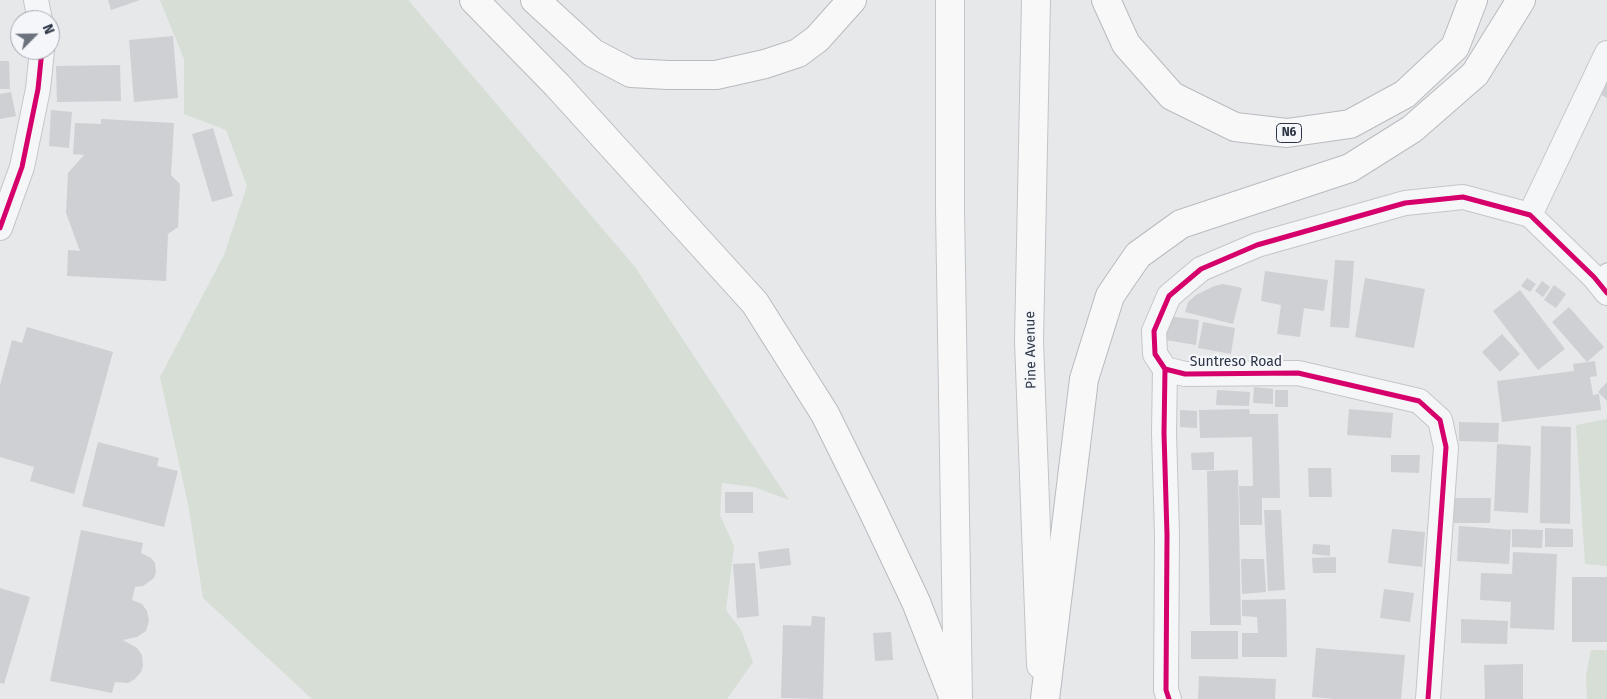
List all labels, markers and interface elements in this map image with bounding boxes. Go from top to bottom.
north arrow [10,10,60,60]
text: N [39,22,58,37]
road number: N6 [1276,124,1302,142]
street label: Pine Avenue [1022,311,1040,389]
street label: Suntreso Road [1190,354,1282,370]

